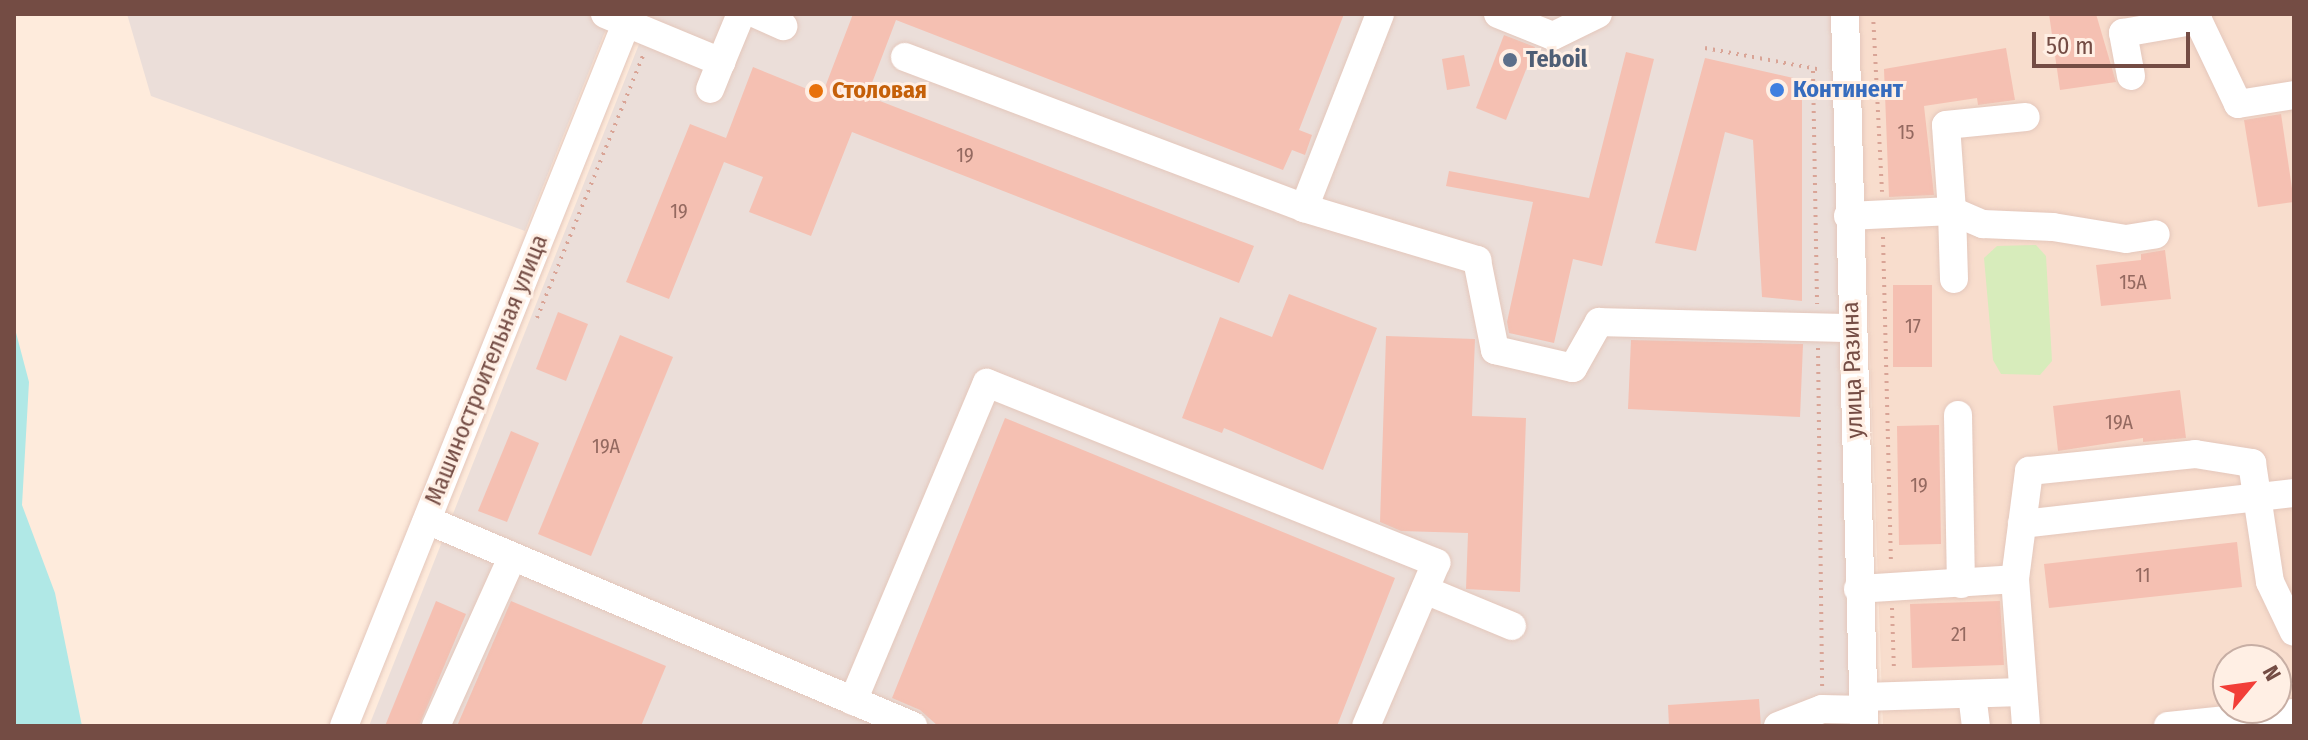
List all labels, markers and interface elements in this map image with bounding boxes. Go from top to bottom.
scale bar [2036,16,2194,66]
text: 50 m [2046,32,2094,60]
place label: Teboil [1526,46,1587,74]
marker: Teboil [1501,51,1519,69]
place label: Континент [1793,76,1903,104]
place label: Столовая [832,77,927,105]
marker: Континент [1768,81,1786,99]
marker: Столовая [807,82,825,100]
house number: 15 [1898,120,1914,144]
house number: 19 [956,143,974,167]
house number: 19 [670,199,688,223]
street label: Машиностроительная улица [420,231,554,509]
house number: 15А [2119,270,2147,294]
street label: улица Разина [1836,301,1870,439]
house number: 17 [1905,314,1921,338]
house number: 19А [2105,410,2133,434]
house number: 19А [592,434,620,458]
house number: 19 [1910,473,1928,497]
house number: 11 [2135,563,2151,587]
house number: 21 [1951,622,1967,646]
north arrow [2212,644,2292,724]
text: N [2257,661,2287,685]

